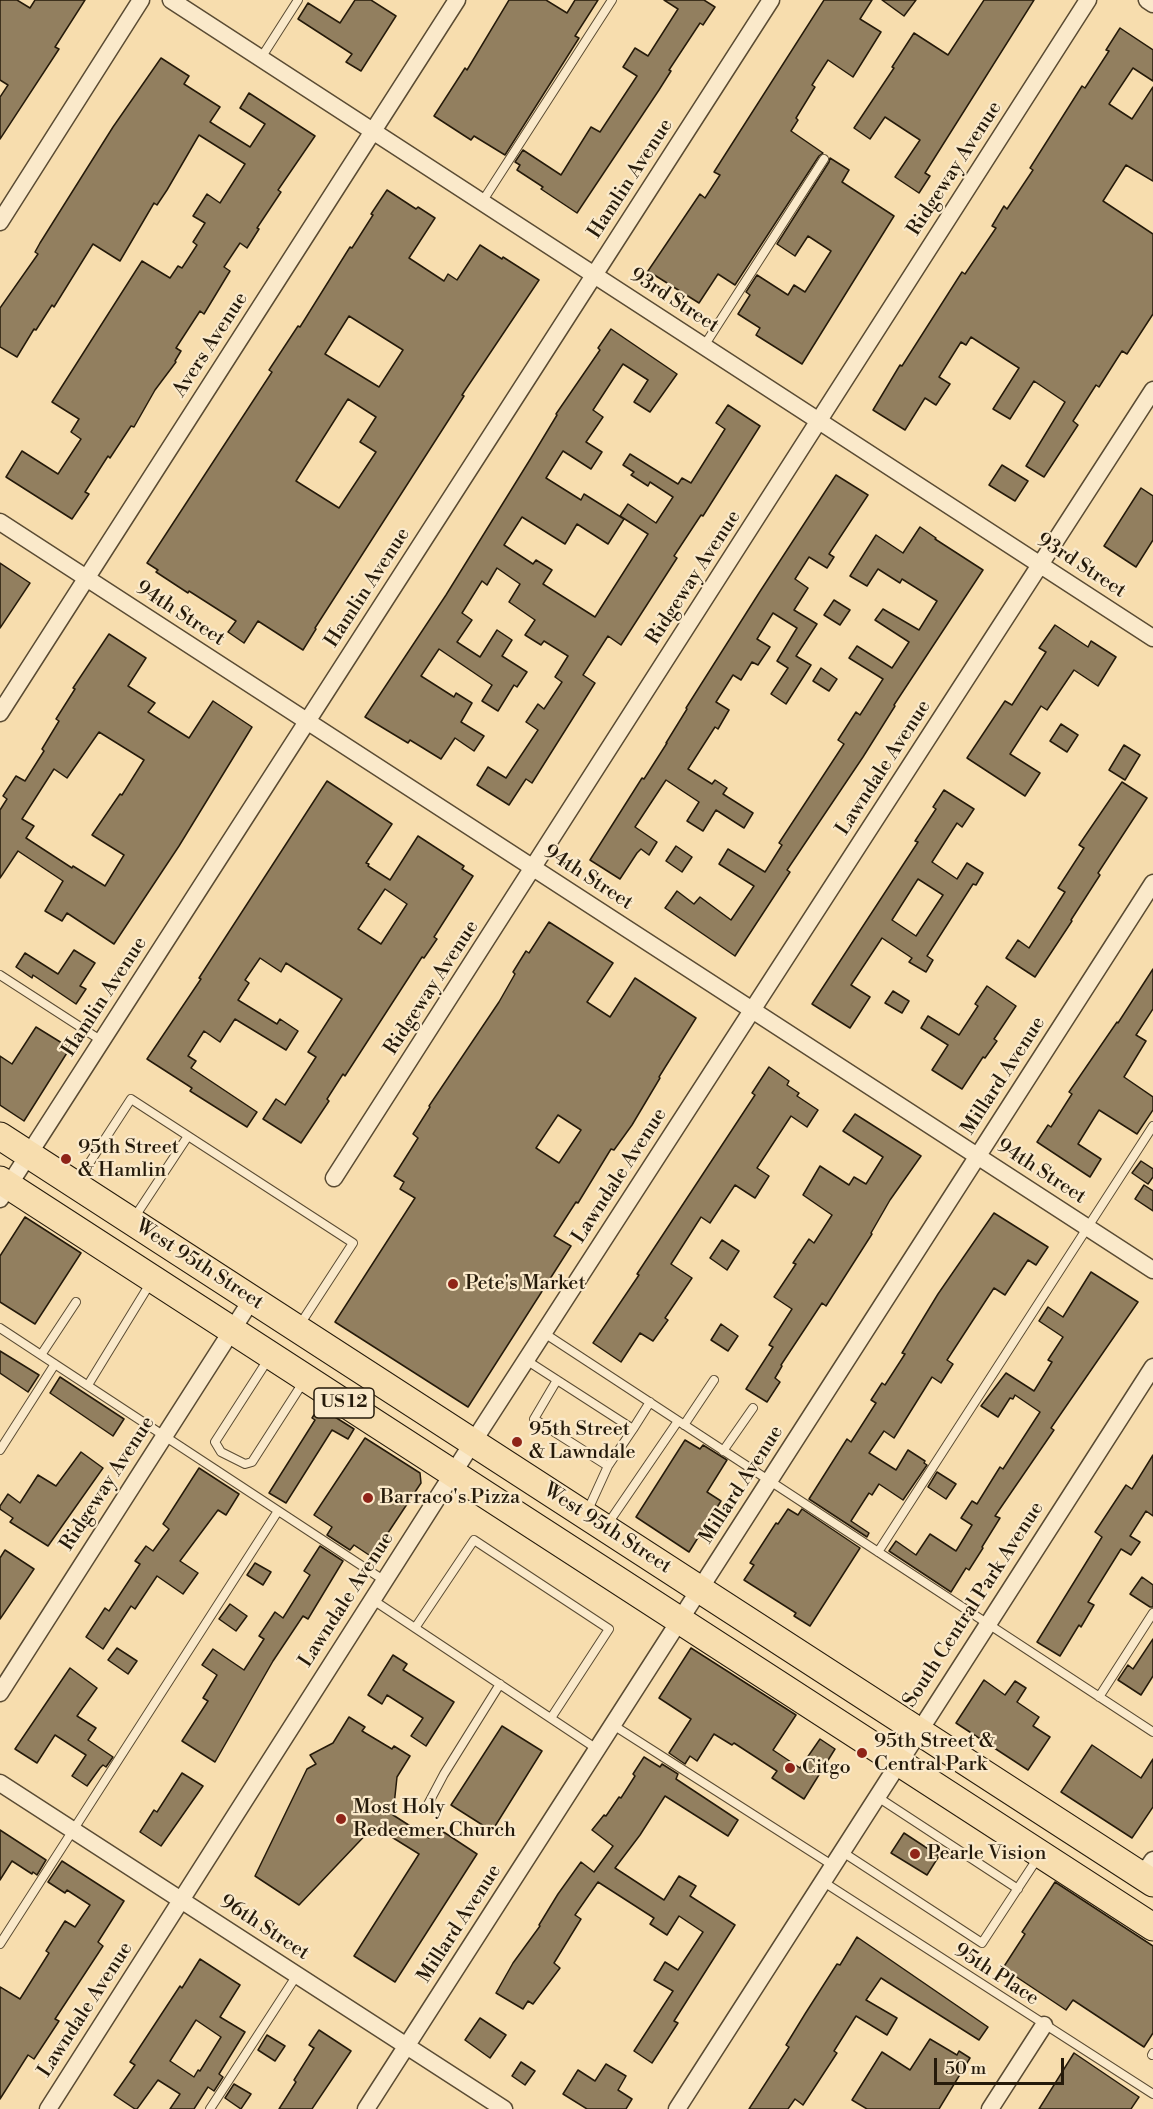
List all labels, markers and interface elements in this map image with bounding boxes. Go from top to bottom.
street label: Ridgeway Avenue [903,97,1007,241]
street label: Hamlin Avenue [583,115,679,243]
street label: 93rd Street [625,263,723,339]
street label: Avers Avenue [168,288,254,402]
street label: Ridgeway Avenue [642,506,746,650]
street label: Hamlin Avenue [320,524,416,652]
street label: 93rd Street [1032,528,1130,604]
street label: 94th Street [131,576,229,652]
street label: Lawndale Avenue [831,696,937,840]
street label: 94th Street [539,840,637,916]
street label: Ridgeway Avenue [380,916,484,1060]
street label: Hamlin Avenue [57,933,153,1061]
street label: Millard Avenue [957,1012,1051,1140]
street label: Lawndale Avenue [567,1104,673,1248]
street label: 94th Street [992,1134,1090,1210]
place label: 95th Street & Hamlin [78,1136,179,1183]
marker: 95th Street & Hamlin [59,1152,73,1166]
street label: West 95th Street [130,1215,268,1315]
place label: Pete's Market [465,1272,586,1296]
marker: Pete's Market [446,1277,460,1291]
road number: US 12 [314,1388,374,1418]
street label: Ridgeway Avenue [56,1412,160,1556]
place label: 95th Street & Lawndale [529,1418,636,1465]
street label: Millard Avenue [695,1421,789,1549]
marker: 95th Street & Lawndale [510,1435,524,1449]
street label: West 95th Street [538,1479,676,1579]
place label: Barraco's Pizza [380,1486,520,1510]
marker: Barraco's Pizza [361,1491,375,1505]
street label: South Central Park Avenue [898,1498,1050,1712]
street label: Lawndale Avenue [294,1528,400,1672]
place label: 95th Street & Central Park [874,1730,995,1777]
marker: 95th Street & Central Park [855,1746,869,1760]
place label: Citgo [802,1756,851,1780]
marker: Citgo [783,1761,797,1775]
place label: Most Holy Redeemer Church [353,1796,516,1843]
marker: Most Holy Redeemer Church [334,1812,348,1826]
place label: Pearle Vision [927,1842,1046,1866]
marker: Pearle Vision [908,1847,922,1861]
street label: Millard Avenue [413,1860,507,1988]
street label: 96th Street [215,1890,313,1966]
street label: Lawndale Avenue [33,1938,139,2082]
street label: 95th Place [949,1939,1043,2011]
scale bar [937,2046,1068,2084]
text: 50 m [945,2057,986,2080]

